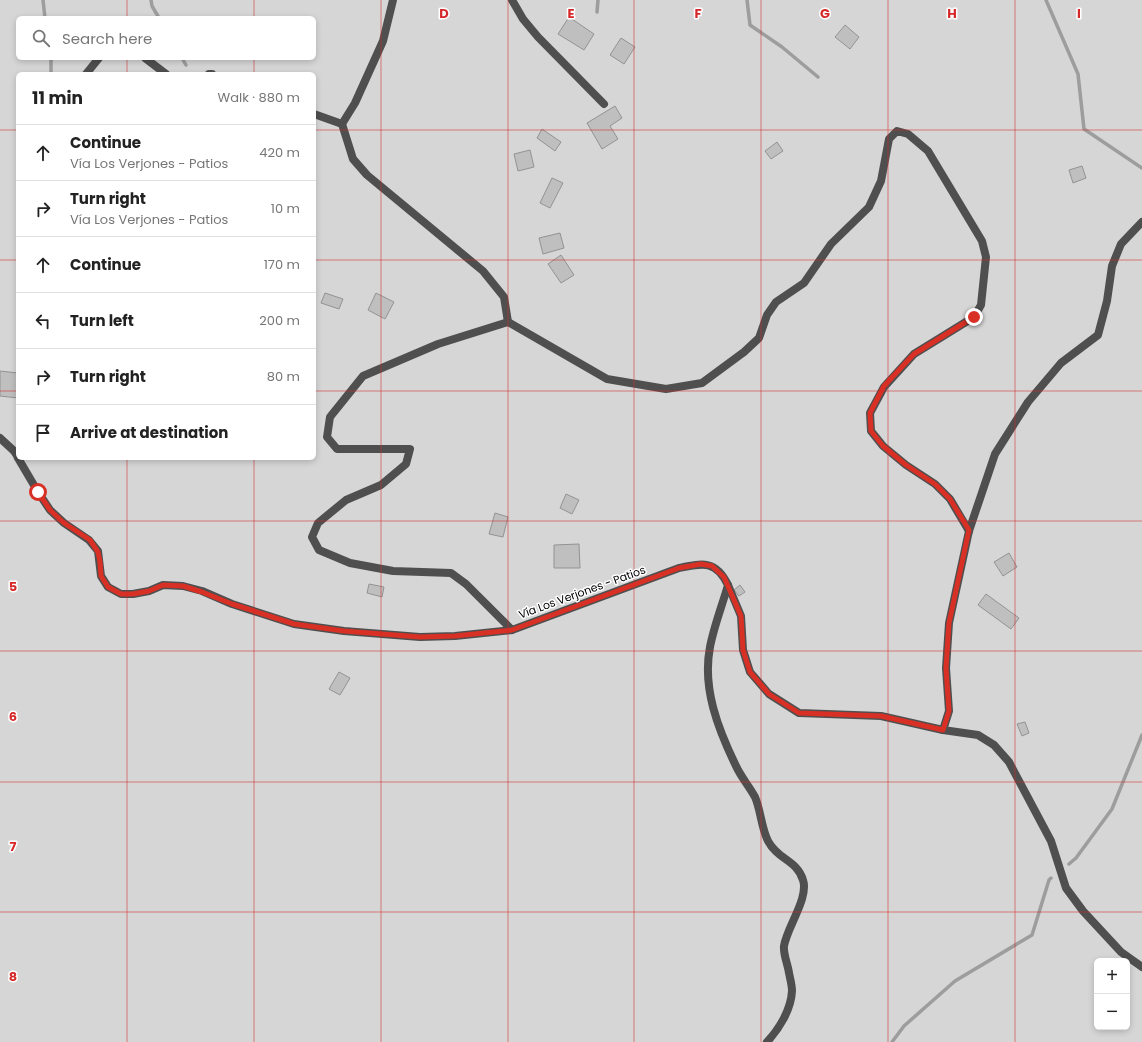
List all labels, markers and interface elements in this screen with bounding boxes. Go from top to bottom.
text: D [439,4,449,23]
text: E [567,4,575,23]
text: F [694,4,702,23]
text: G [820,4,830,23]
text: H [947,4,957,23]
text: I [1077,4,1081,23]
search box [16,16,316,60]
icon: search [30,27,52,49]
text: Search here [62,28,152,49]
text: 11 min [32,86,83,110]
text: Walk · 880 m [218,88,300,107]
text: Continue [70,132,141,153]
icon: ahead [32,142,54,164]
text: 420 m [259,143,300,162]
text: Vía Los Verjones - Patios [70,154,228,173]
text: Turn right [70,188,146,209]
icon: right [32,198,54,220]
text: 10 m [271,199,300,218]
text: Vía Los Verjones - Patios [70,210,228,229]
icon: ahead [32,254,54,276]
text: Continue [70,254,141,275]
text: 170 m [264,255,300,274]
route end [965,308,983,326]
icon: left [32,310,54,332]
text: Turn left [70,310,134,331]
text: 200 m [259,311,300,330]
icon: right [32,366,54,388]
text: Turn right [70,366,146,387]
text: 80 m [267,367,300,386]
icon: arrive [32,422,54,444]
text: Arrive at destination [70,422,228,443]
route start [29,483,47,501]
street label: Vía Los Verjones - Patios [516,561,648,622]
text: 5 [9,577,17,596]
text: 6 [9,707,17,726]
text: 7 [10,837,17,856]
map controls [1094,958,1130,1030]
button: + [1094,958,1130,994]
text: 8 [9,967,17,986]
button: − [1094,994,1130,1030]

